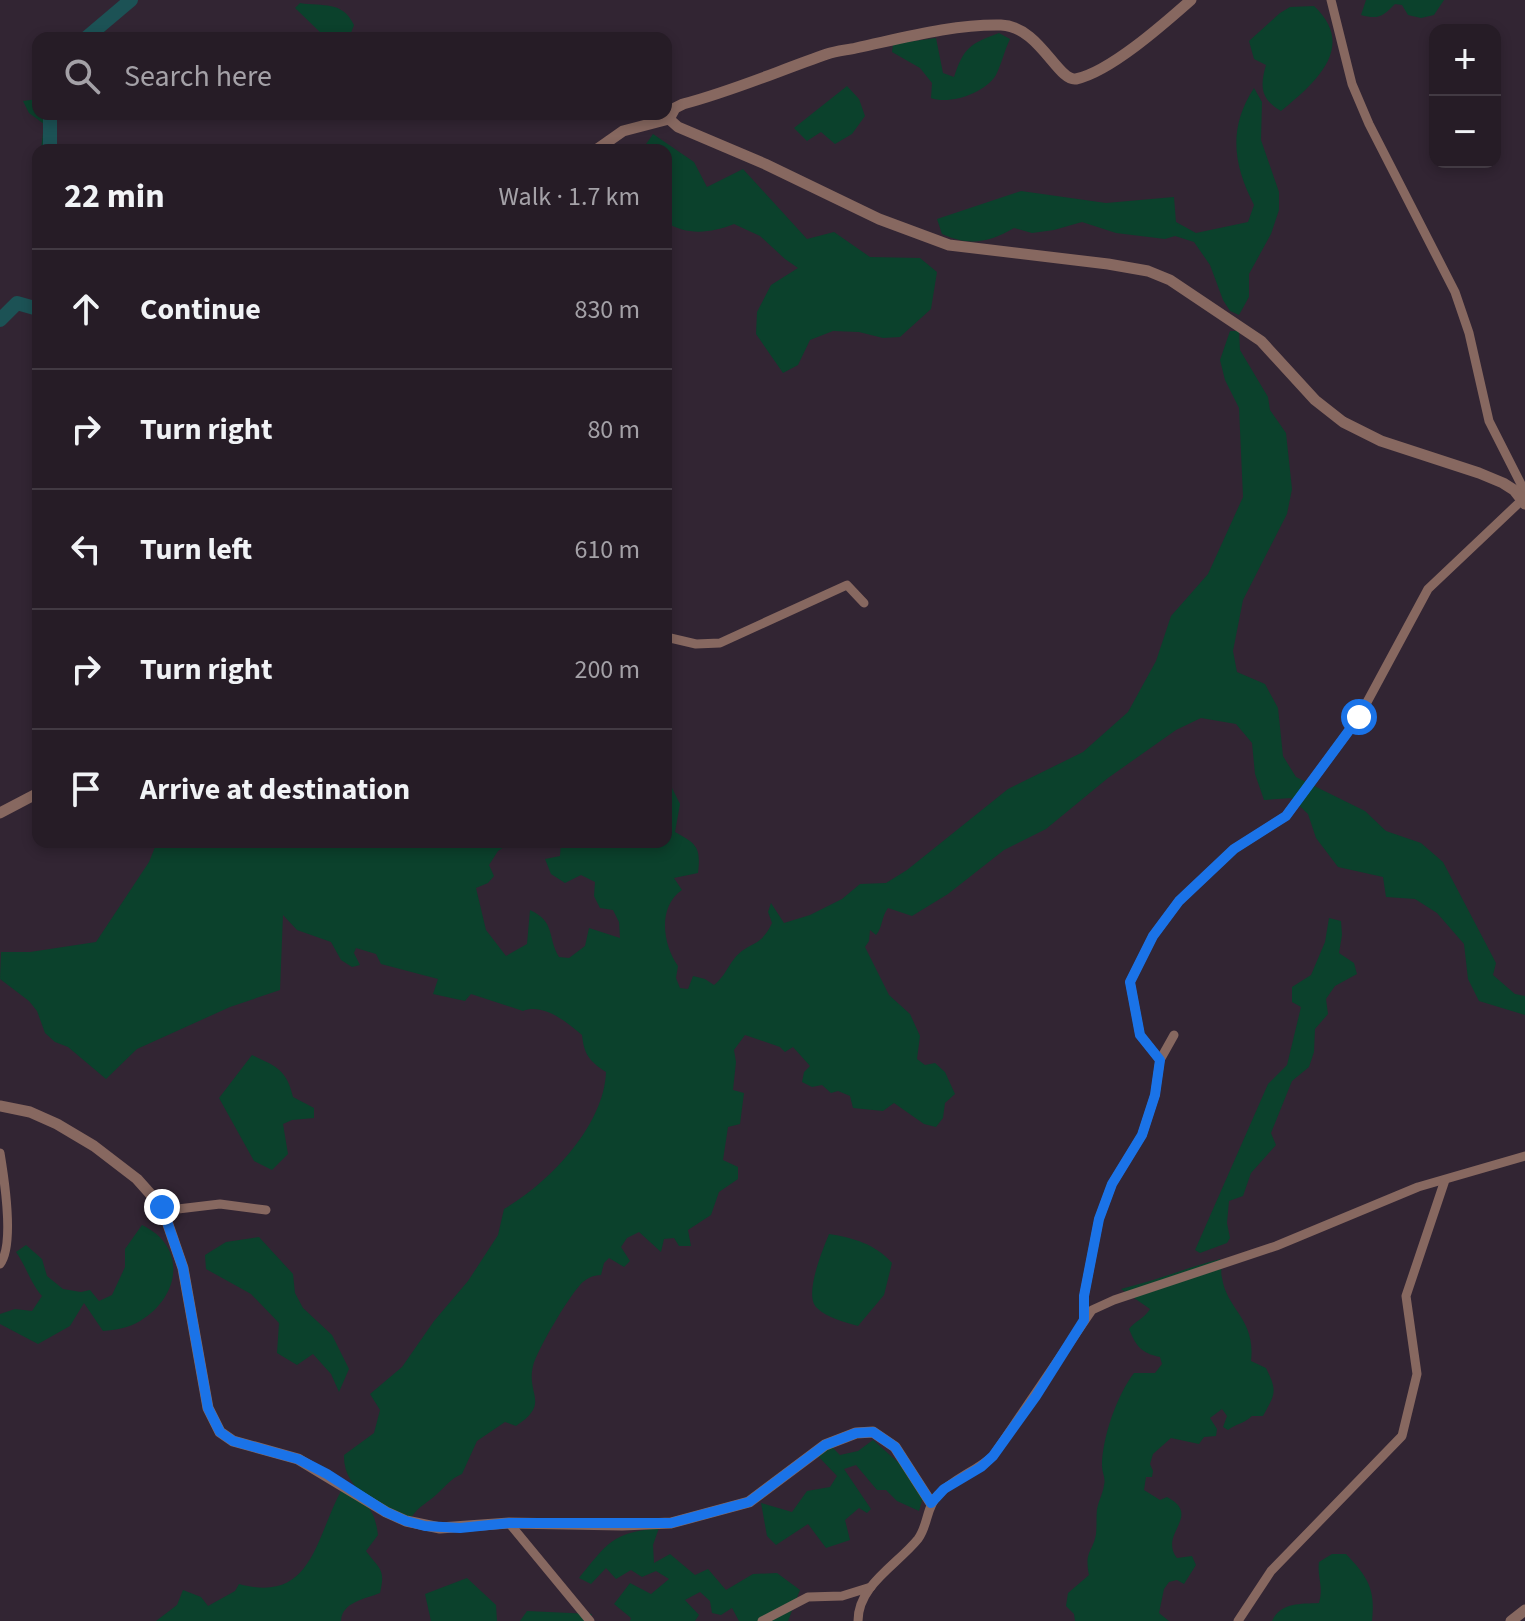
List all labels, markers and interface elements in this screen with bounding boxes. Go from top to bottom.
map controls [1429,24,1501,168]
button: + [1429,24,1501,96]
search box [32,32,672,120]
icon: search [60,54,104,98]
text: Search here [124,55,272,98]
button: − [1429,96,1501,168]
text: 22 min [64,172,165,221]
text: Walk · 1.7 km [499,178,640,215]
icon: ahead [64,287,108,331]
text: Continue [140,288,261,331]
text: 830 m [574,291,640,328]
icon: right [64,407,108,451]
text: Turn right [140,408,272,451]
text: 80 m [587,411,640,448]
icon: left [64,527,108,571]
text: Turn left [140,528,252,571]
text: 610 m [574,531,640,568]
icon: right [64,647,108,691]
text: Turn right [140,648,272,691]
text: 200 m [574,651,640,688]
route start [1341,699,1377,735]
icon: arrive [64,767,108,811]
text: Arrive at destination [140,768,410,811]
route end [144,1189,180,1225]

